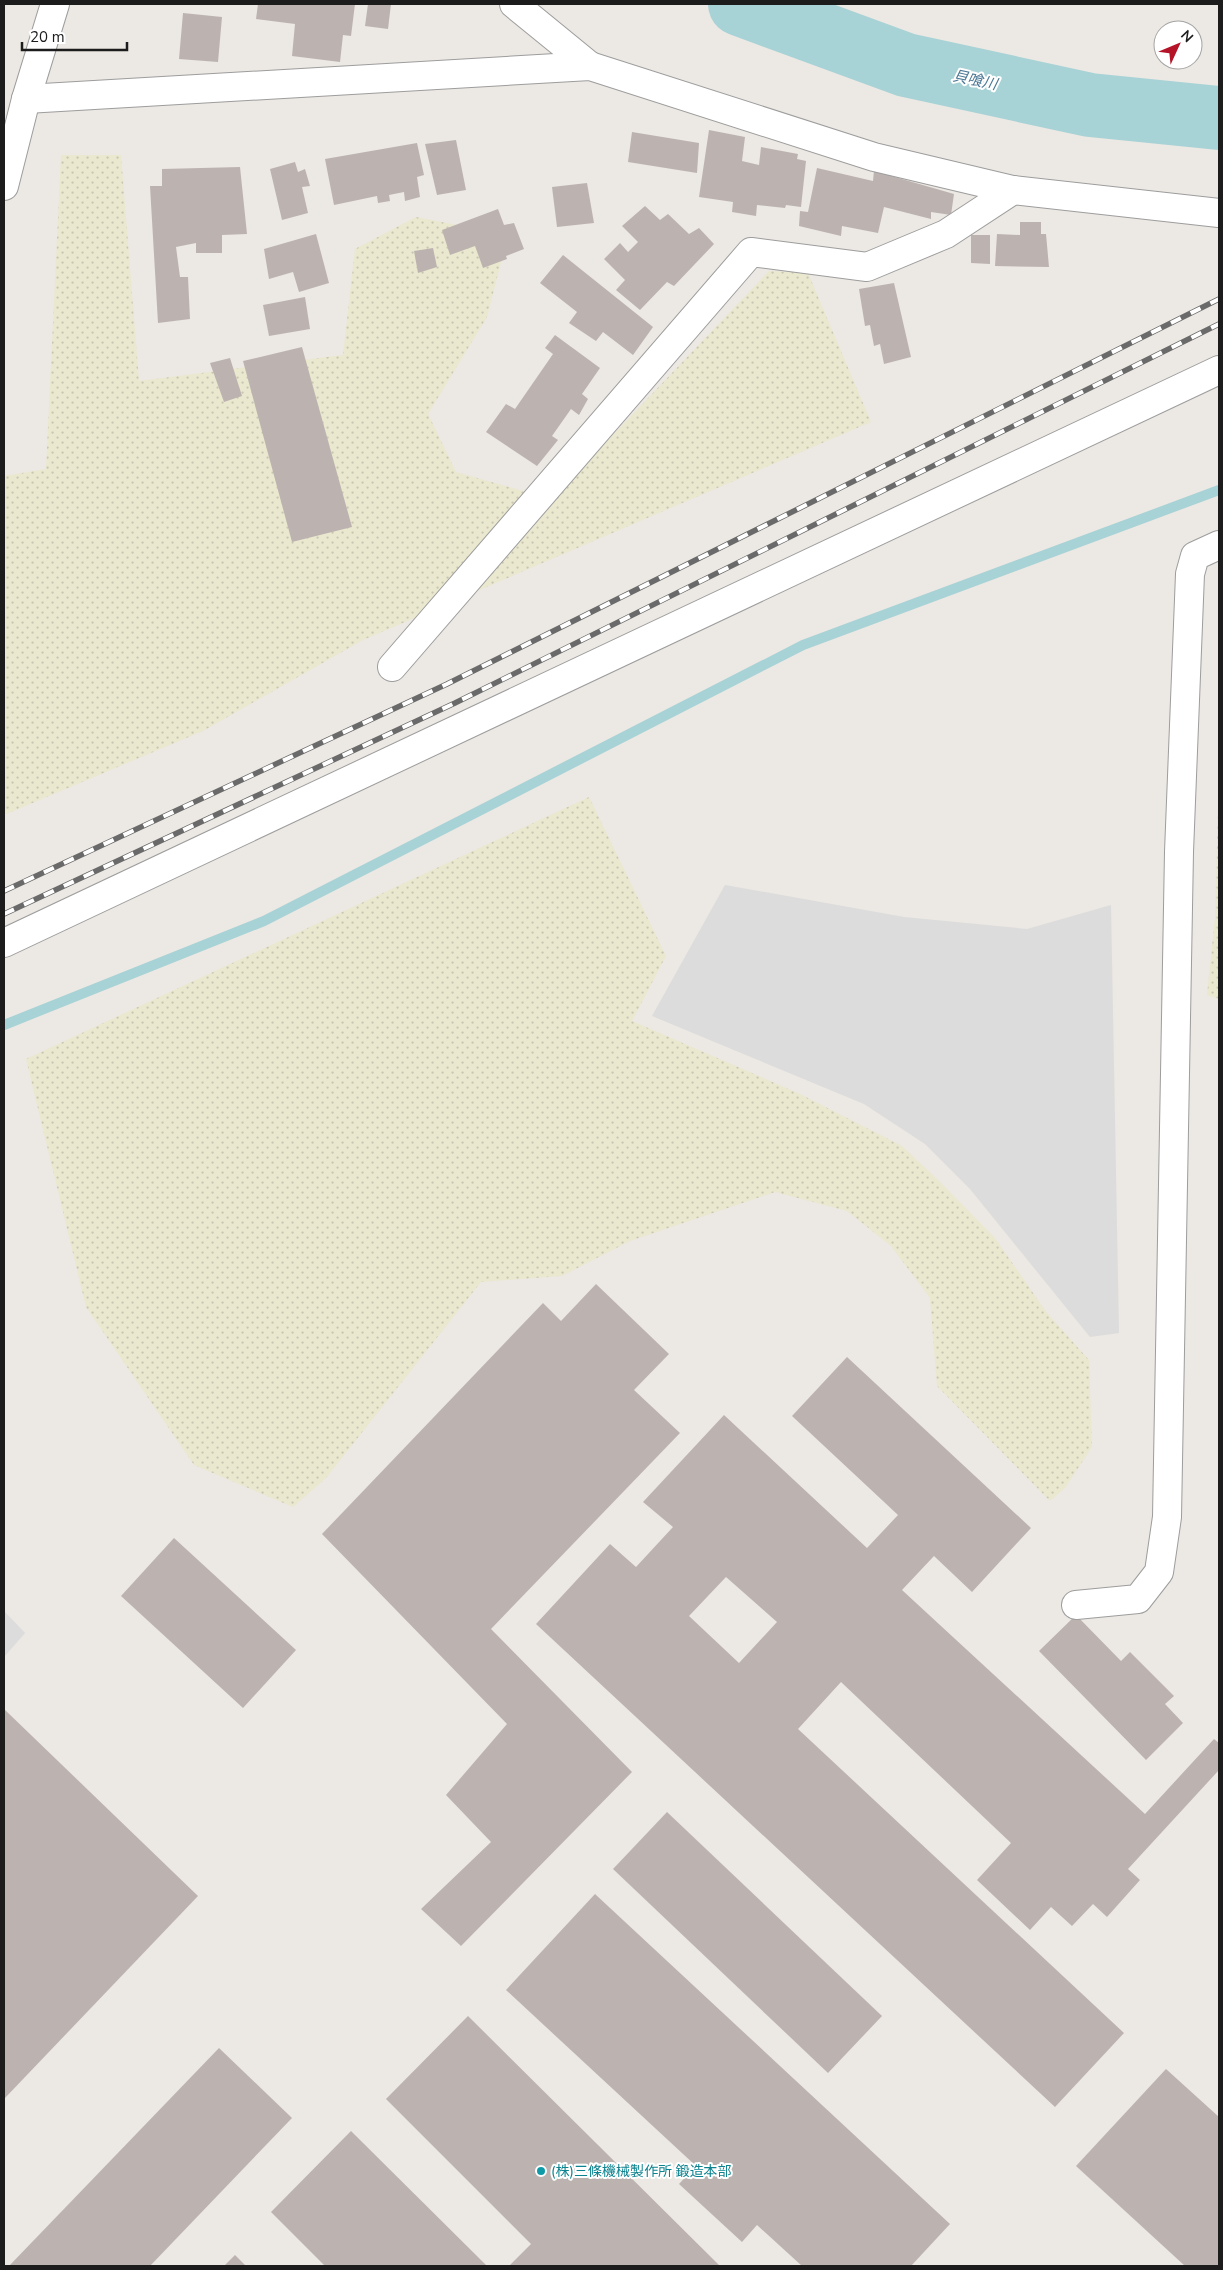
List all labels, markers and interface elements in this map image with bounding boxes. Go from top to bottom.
scale bar [22,20,128,52]
north arrow [1153,20,1203,70]
text: N [1177,26,1197,47]
text: 20 m [30,27,65,47]
water label: 貝喰川 [951,66,1001,95]
place label: (株)三條機械製作所 鍛造本部 [551,2162,731,2181]
marker: (株)三條機械製作所 鍛造本部 [535,2165,547,2177]

